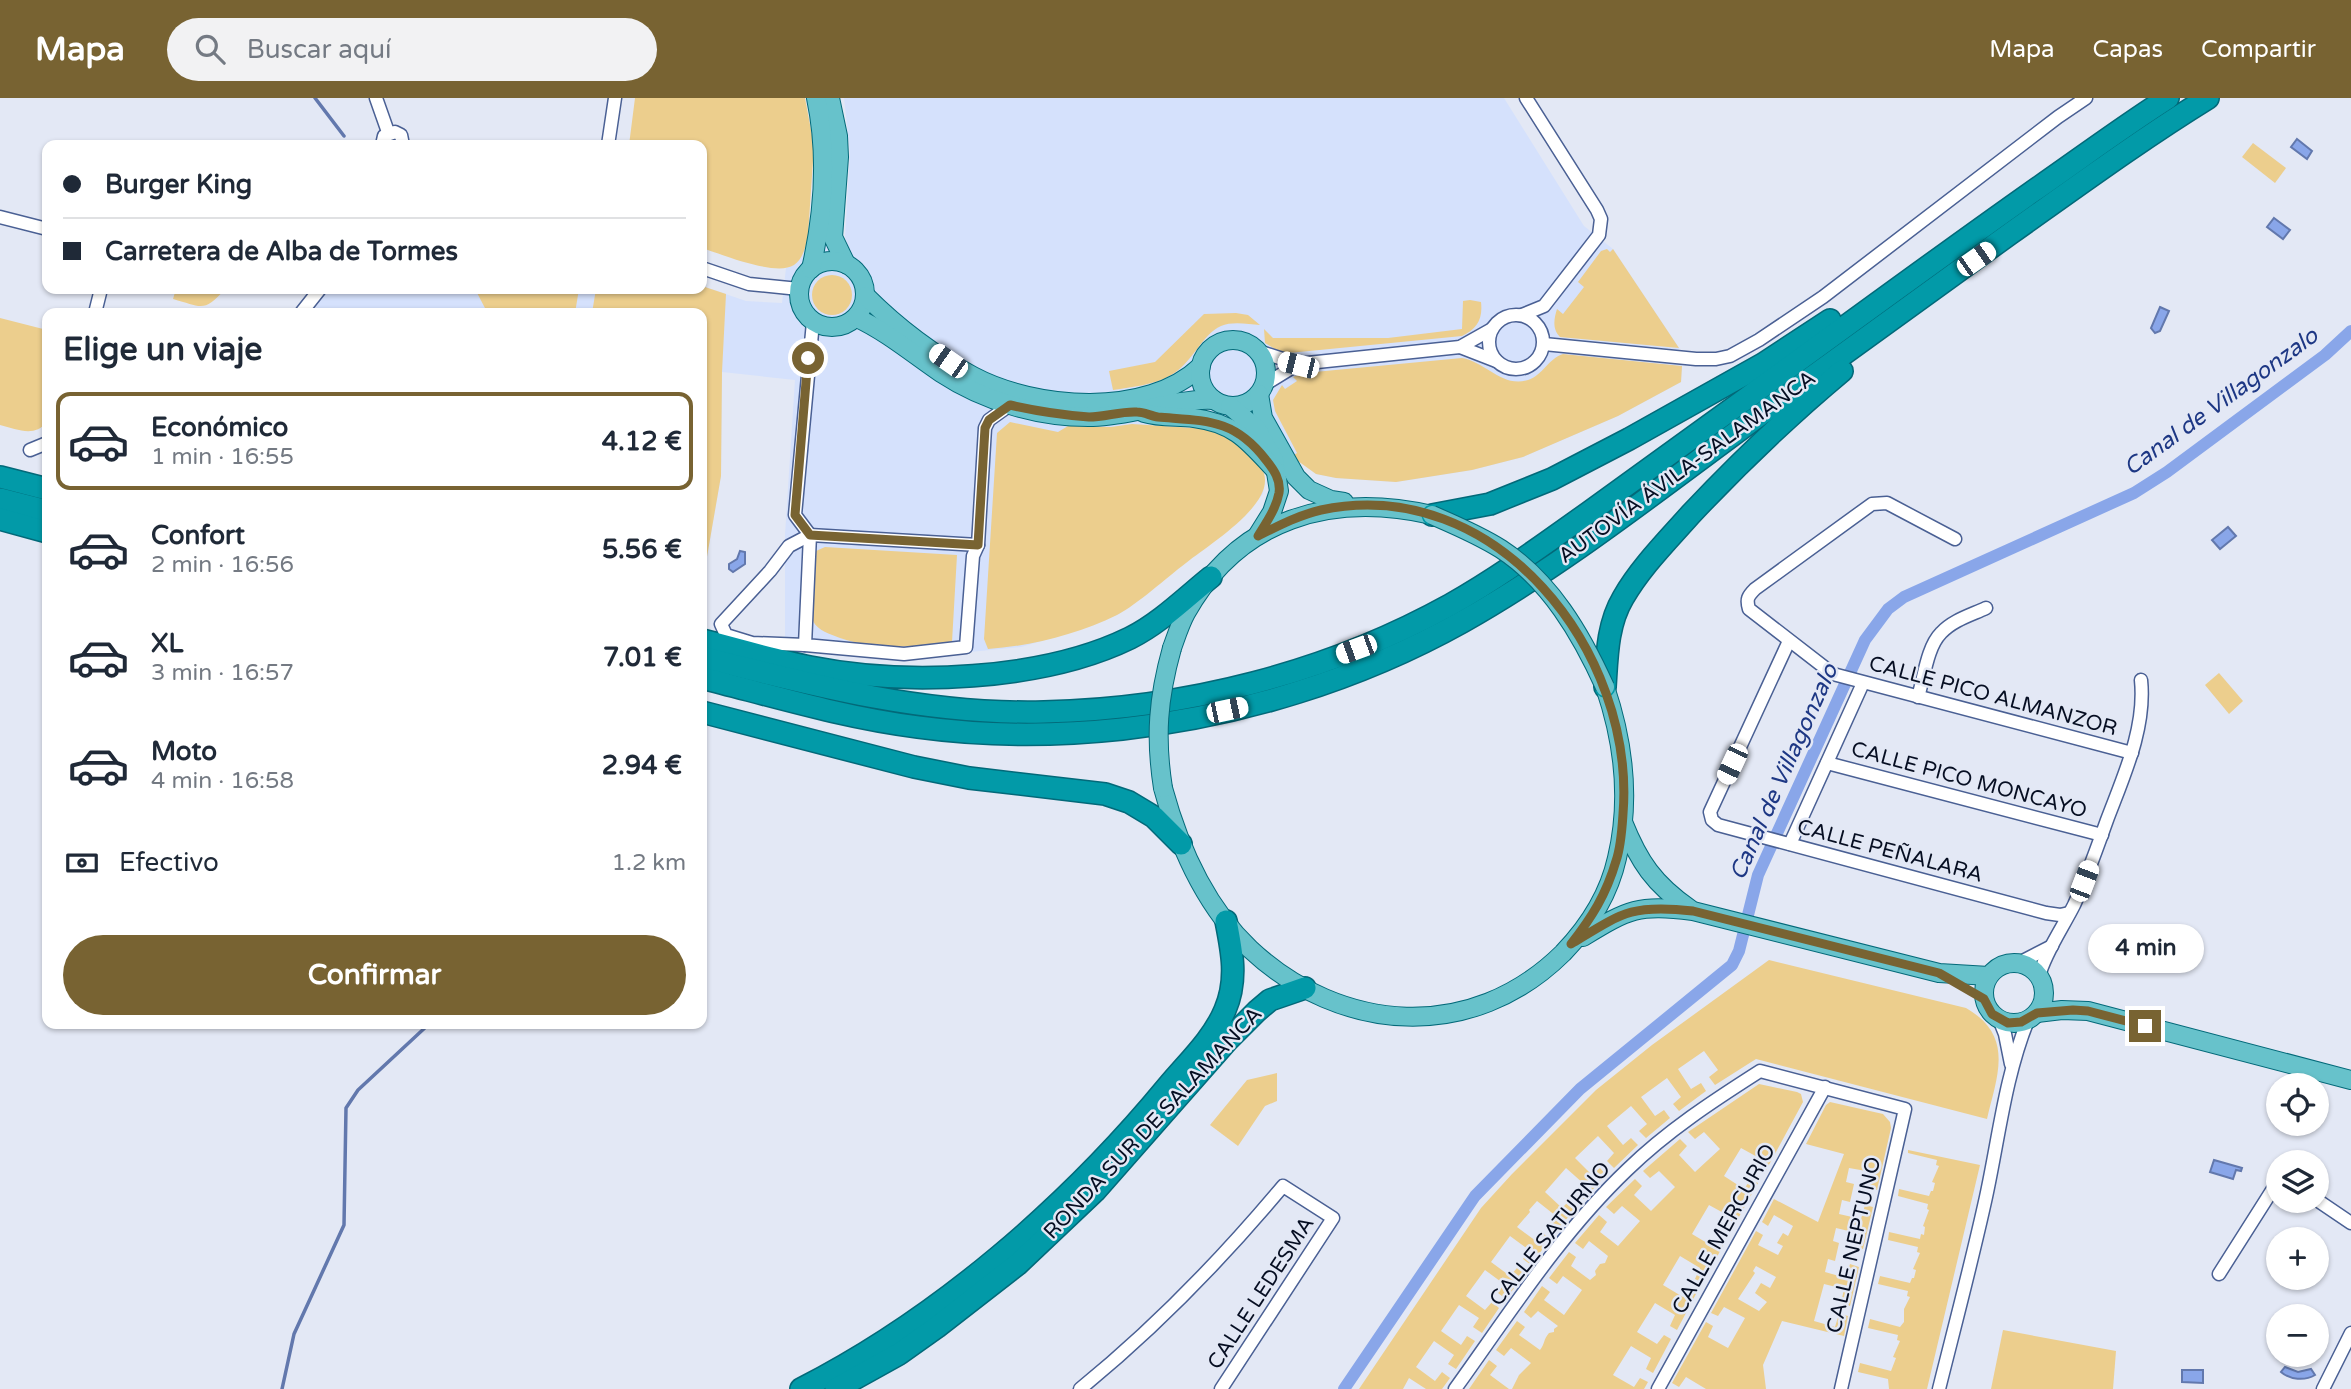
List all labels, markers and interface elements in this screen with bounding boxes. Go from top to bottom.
search box [167,18,657,81]
text: Mapa [35,30,125,69]
icon: search [191,30,229,68]
text: Buscar aquí [247,34,391,65]
text: Mapa [1989,35,2055,64]
text: Capas [2093,35,2163,64]
text: Compartir [2201,35,2316,64]
text: Burger King [105,169,252,200]
text: Carretera de Alba de Tormes [105,236,458,267]
car [1953,238,2000,280]
water label: Canal de Villagonzalo [2118,321,2325,482]
text: Elige un viaje [63,331,262,369]
car [925,340,972,382]
route start [792,342,824,374]
car [1276,350,1321,380]
street label: AUTOVÍA ÁVILA-SALAMANCA [1554,365,1820,569]
icon: car [67,410,130,473]
text: Económico [151,412,288,443]
text: 4.12 € [602,426,682,457]
text: 1 min · 16:55 [151,443,294,471]
icon: car [67,518,130,581]
text: Confort [151,520,245,551]
text: 5.56 € [602,534,682,565]
text: 2 min · 16:56 [151,551,294,579]
icon: car [67,626,130,689]
text: XL [151,628,183,659]
car [1333,632,1380,666]
text: 7.01 € [603,642,682,673]
street label: CALLE PICO ALMANZOR [1866,651,2120,741]
text: 3 min · 16:57 [151,659,294,687]
water label: Canal de Villagonzalo [1724,659,1845,884]
car [1205,695,1250,725]
icon: car [67,734,130,797]
text: Moto [151,736,217,767]
street label: CALLE PICO MONCAYO [1848,736,2090,824]
car [1714,741,1751,787]
text: 2.94 € [602,750,682,781]
text: 4 min · 16:58 [151,767,294,795]
street label: CALLE PEÑALARA [1794,814,1986,888]
icon: cash [63,844,101,882]
text: Efectivo [119,847,219,878]
text: 1.2 km [612,849,686,877]
car [2067,858,2102,904]
callout: 4 min [2087,925,2203,974]
text: 4 min [2115,934,2177,962]
button: Confirmar [63,935,686,1015]
street label: RONDA SUR DE SALAMANCA [1039,1002,1267,1244]
route end [2129,1010,2161,1042]
map controls [2266,1073,2329,1367]
button: locate [2266,1073,2329,1136]
street label: CALLE MERCURIO [1667,1140,1781,1318]
button: layers [2266,1150,2329,1213]
street label: CALLE NEPTUNO [1822,1154,1886,1336]
street label: CALLE SATURNO [1484,1157,1616,1311]
street label: CALLE LEDESMA [1202,1212,1320,1374]
button: + [2266,1227,2329,1290]
button: − [2266,1304,2329,1367]

